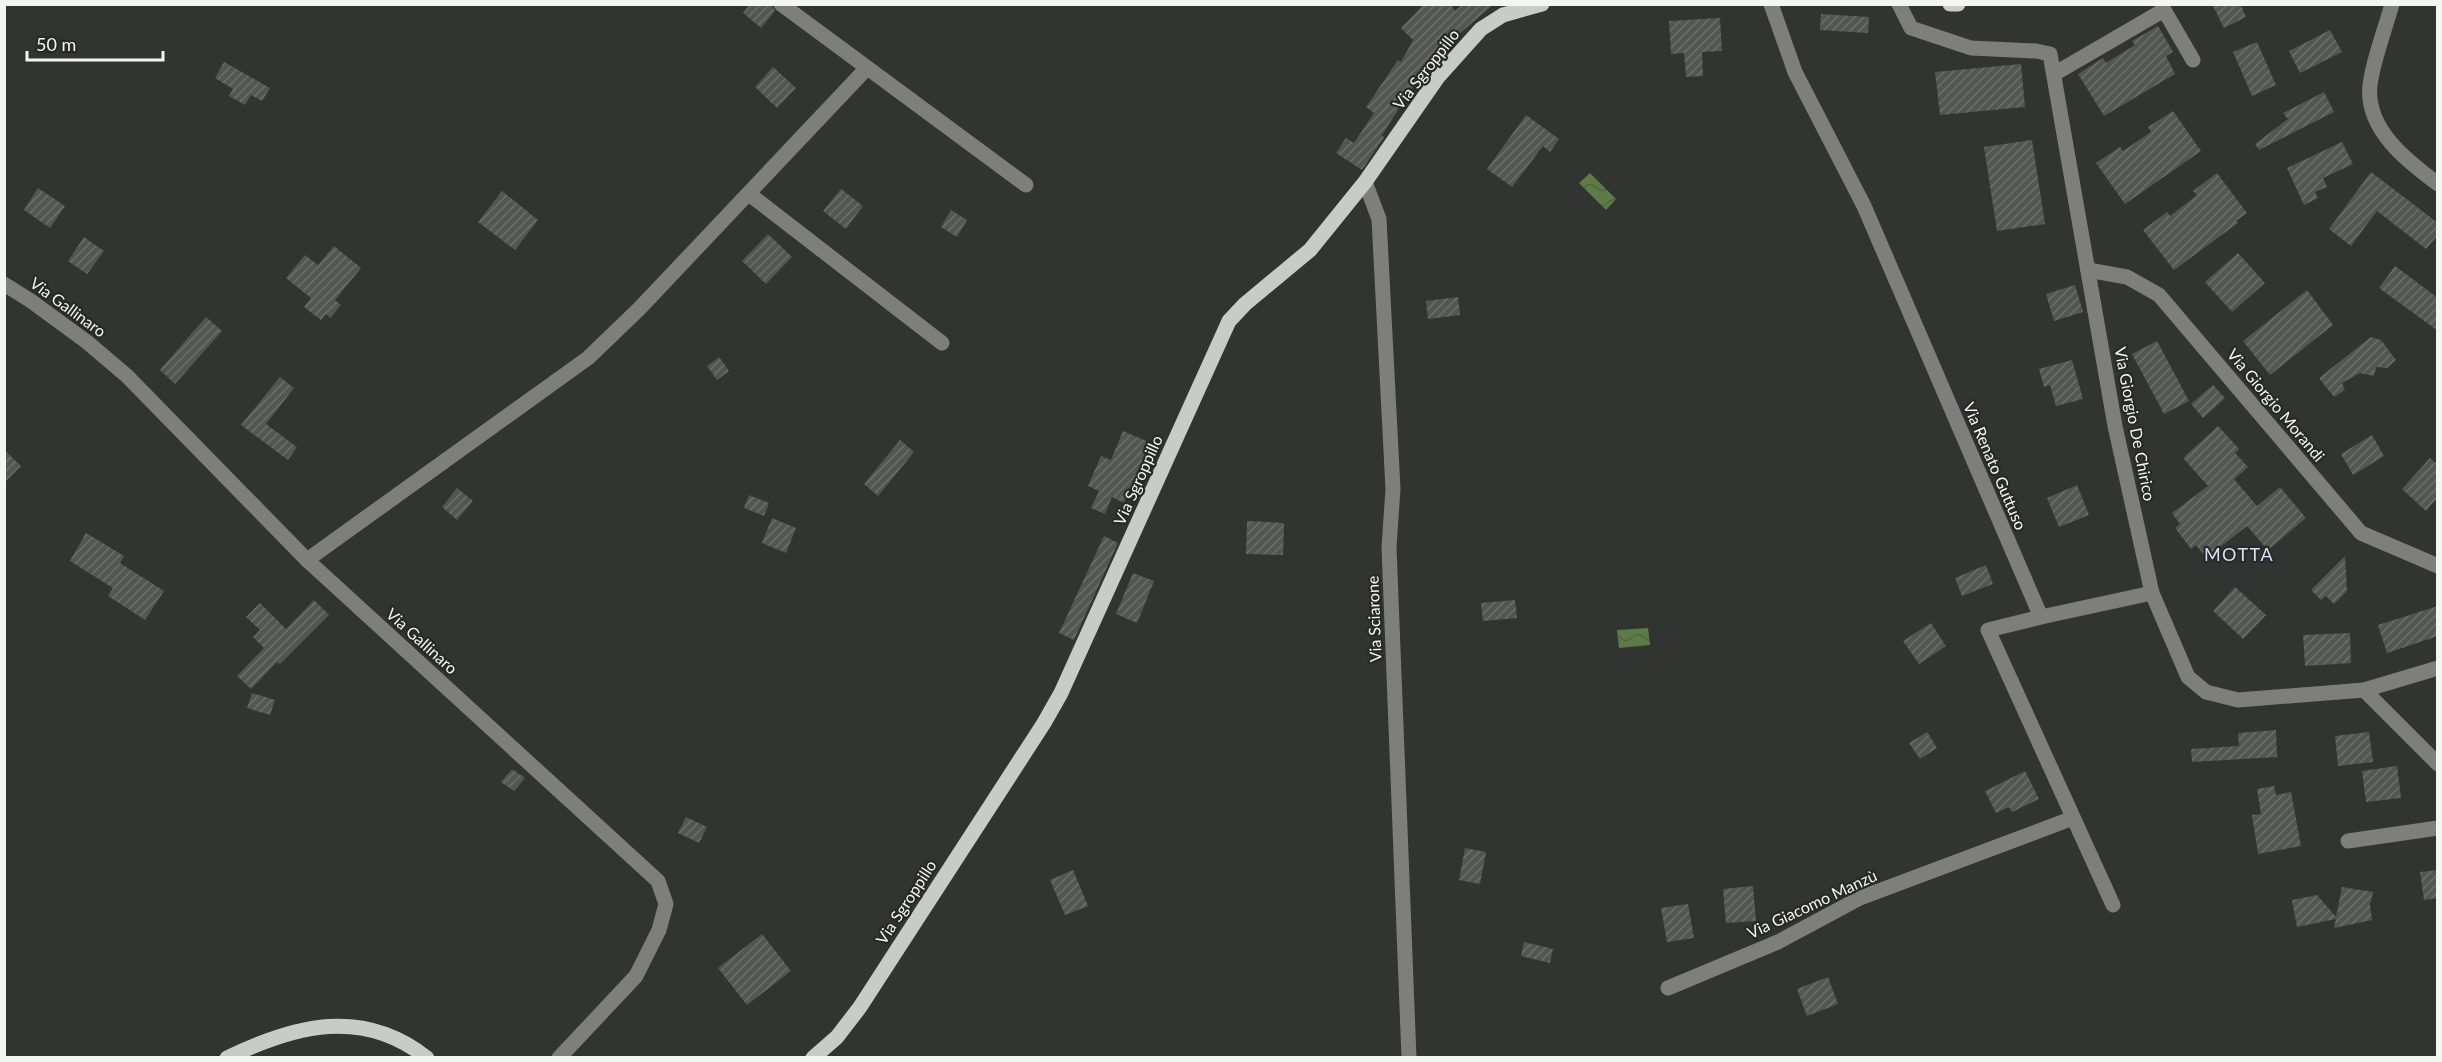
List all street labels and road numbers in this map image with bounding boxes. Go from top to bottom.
street label: Via Sgroppillo [1388,25,1463,113]
street label: Via Gallinaro [27,273,110,340]
street label: Via Giorgio Morandi [2224,344,2329,465]
street label: Via Giorgio De Chirico [2111,345,2160,503]
street label: Via Renato Guttuso [1960,399,2031,532]
street label: Via Sgroppillo [1109,432,1166,528]
street label: Via Sciarone [1362,575,1385,663]
street label: Via Gallinaro [383,604,462,678]
street label: Via Sgroppillo [871,856,940,947]
street label: Via Giacomo Manzù [1744,865,1880,942]

